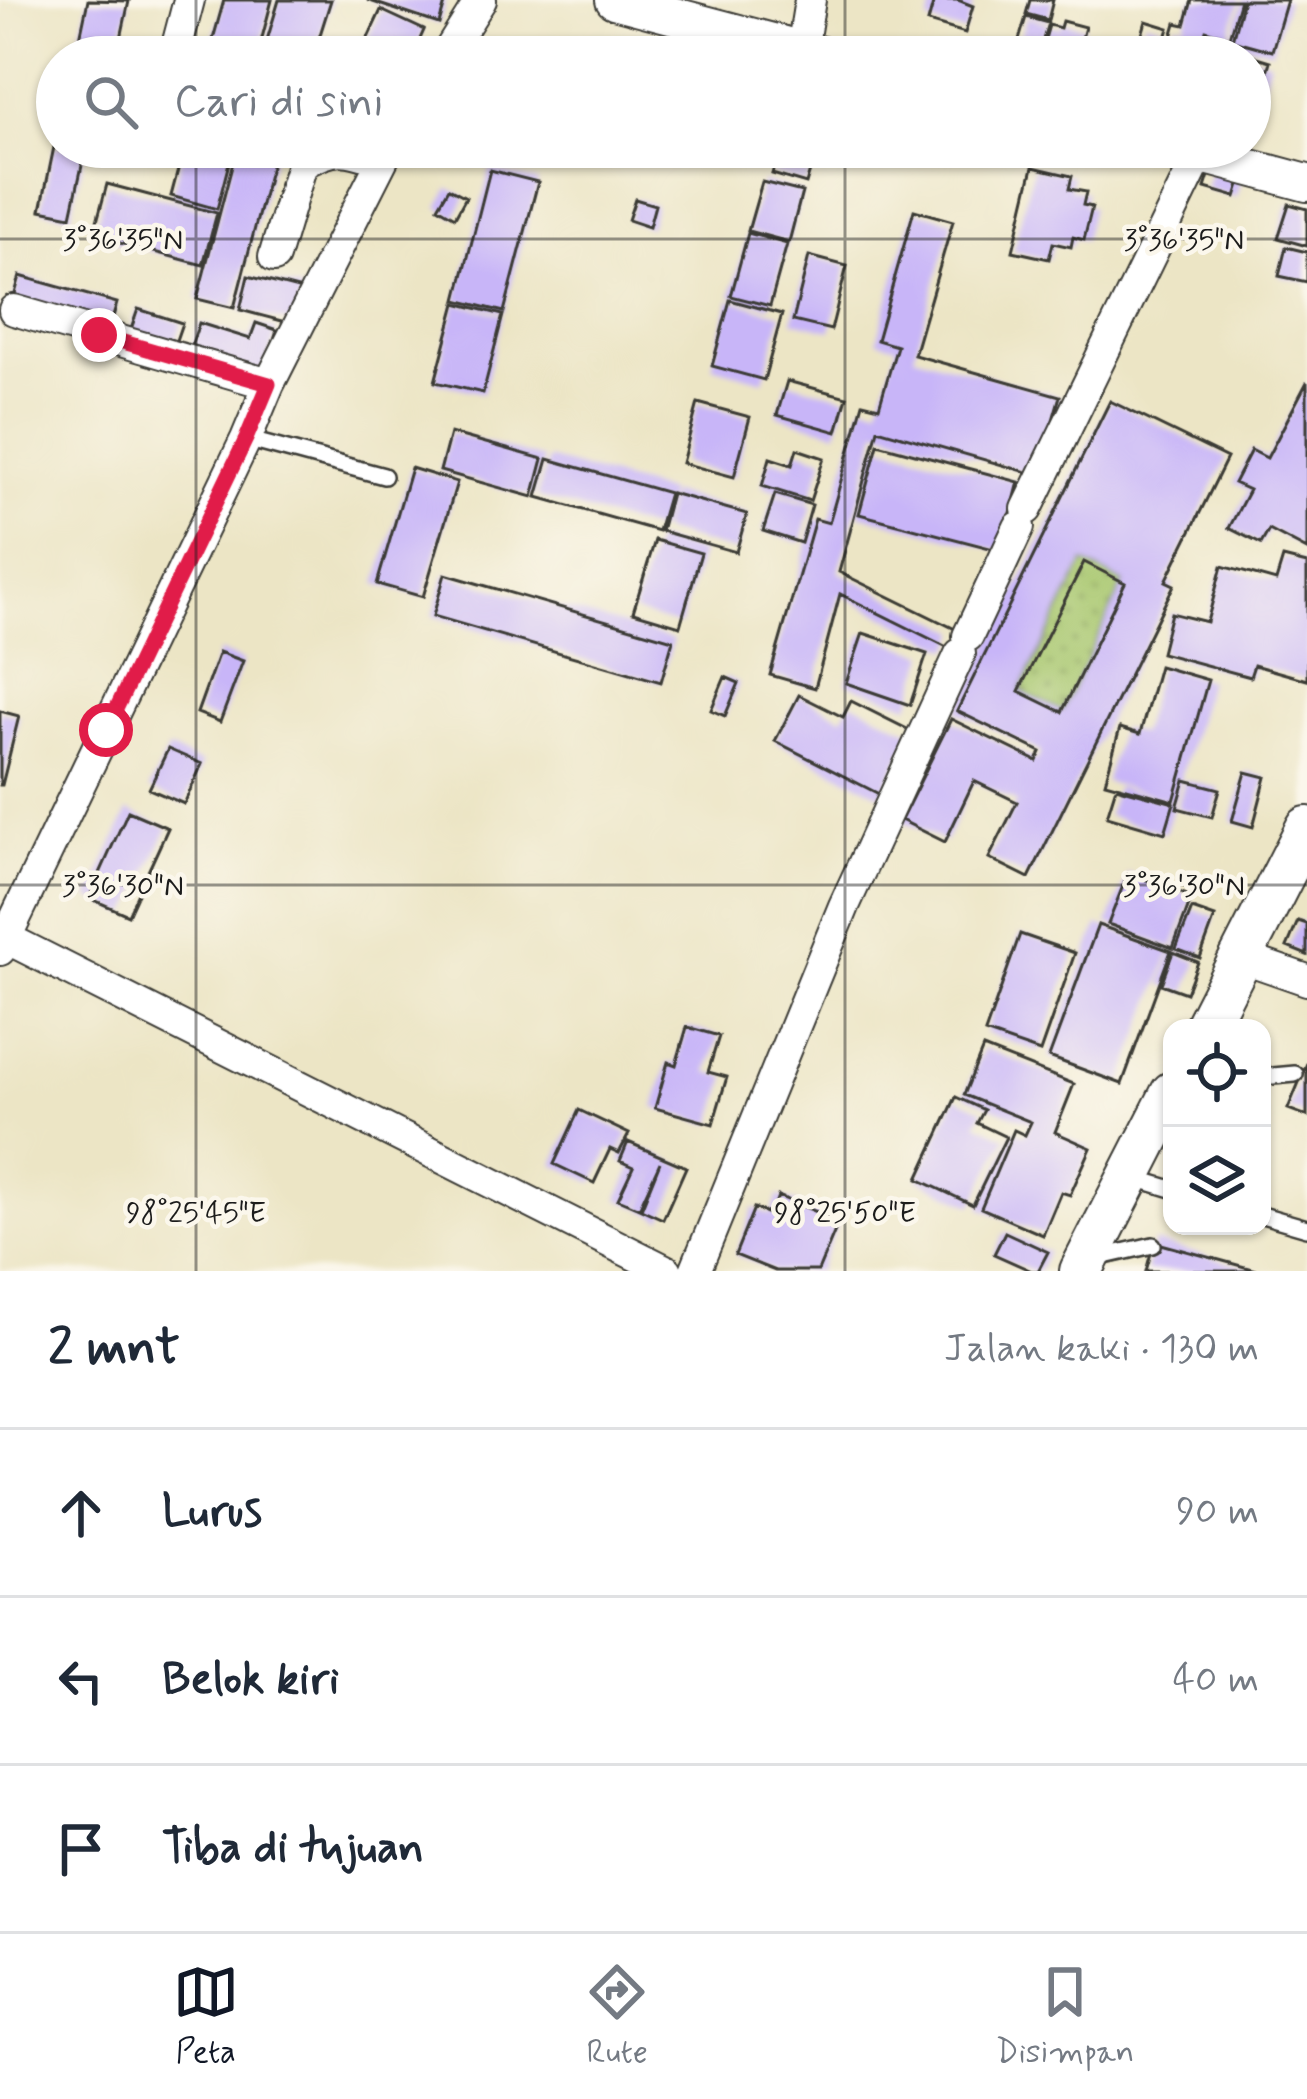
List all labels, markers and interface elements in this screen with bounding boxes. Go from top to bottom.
search box [36,36,1271,168]
icon: search [78,69,144,135]
text: Cari di sini [174,73,383,132]
text: 3°36'35"N [63,221,183,260]
text: 3°36'35"N [1124,221,1244,260]
route end [72,308,126,362]
route start [79,703,133,757]
text: 3°36'30"N [62,867,184,906]
text: 3°36'30"N [1123,867,1245,906]
map controls [1163,1019,1271,1235]
button: locate [1163,1019,1271,1127]
button: layers [1163,1127,1271,1235]
text: 98°25'45"E [126,1194,266,1233]
text: 98°25'50"E [774,1194,916,1233]
text: 2 mnt [48,1316,180,1382]
text: Jalan kaki · 130 m [944,1324,1259,1375]
icon: ahead [48,1480,114,1546]
text: Lurus [162,1483,262,1542]
text: 90 m [1176,1487,1259,1538]
icon: left [48,1648,114,1714]
text: Belok kiri [162,1651,339,1710]
text: 40 m [1172,1655,1259,1706]
icon: arrive [48,1816,114,1882]
text: Tiba di tujuan [162,1819,424,1878]
tab: Peta [173,1959,239,2075]
tab: Rute [584,1959,650,2075]
tab: Disimpan [996,1959,1134,2075]

